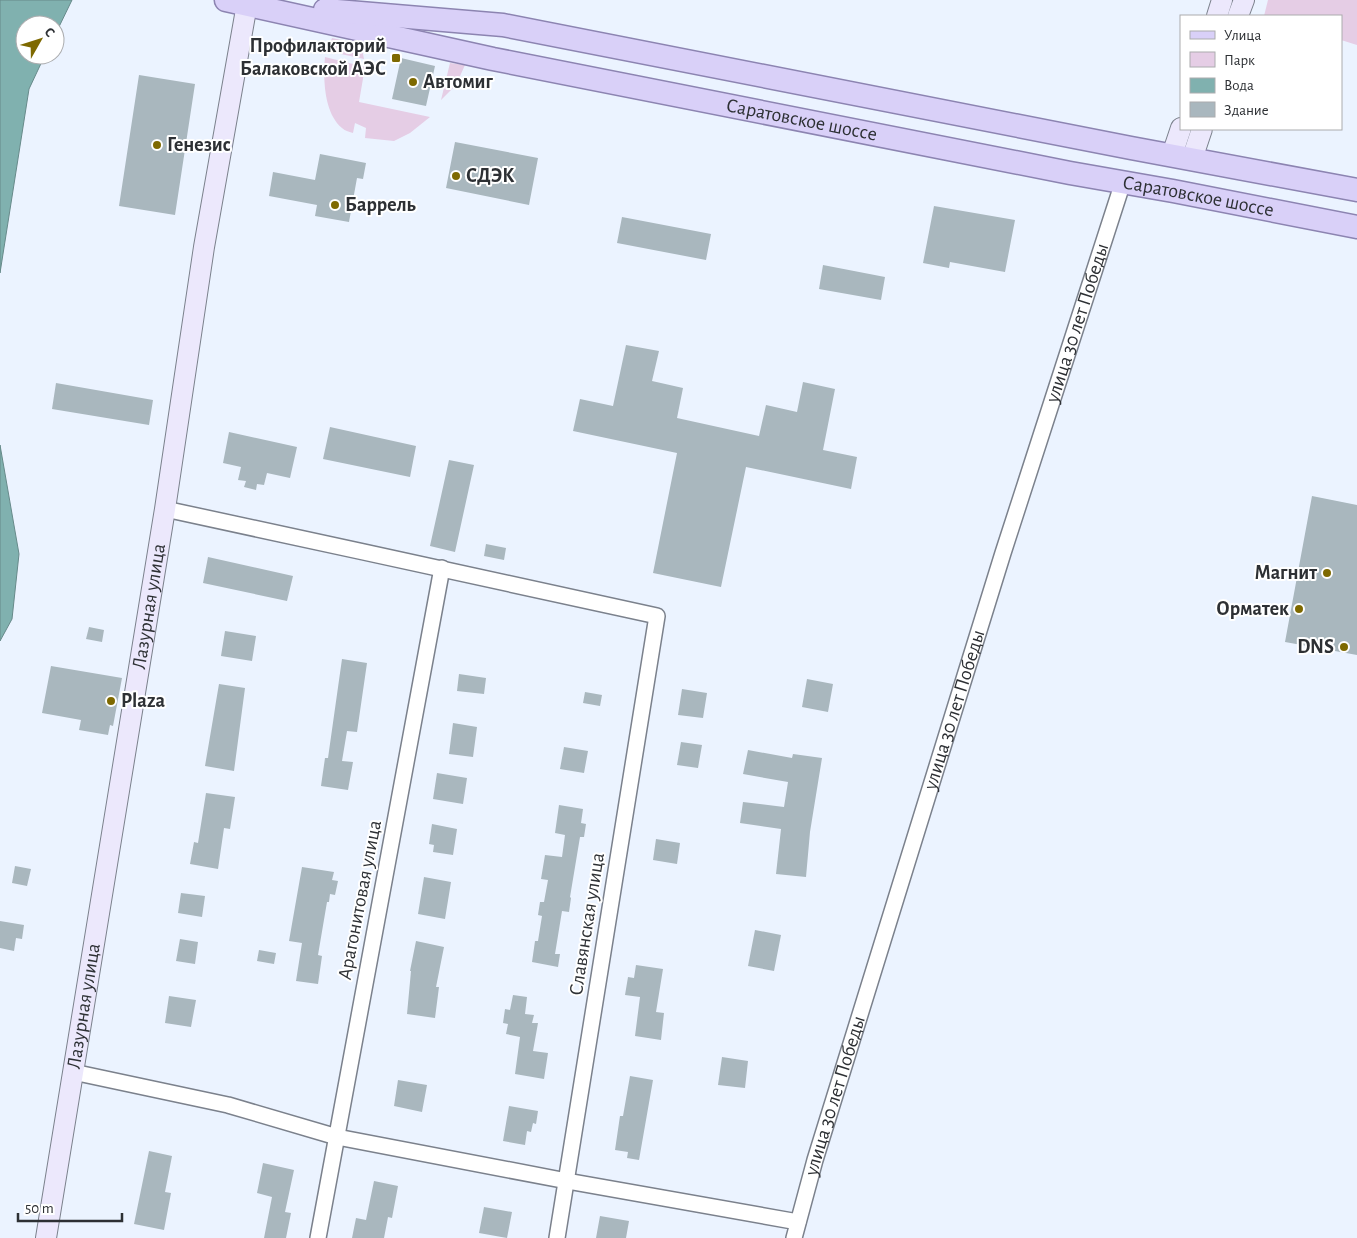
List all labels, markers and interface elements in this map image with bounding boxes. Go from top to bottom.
north arrow [15,15,65,65]
legend [1180,15,1342,130]
text: С [41,25,57,40]
text: Улица [1224,28,1261,43]
place label: Профилакторий Балаковской АЭС [240,36,386,79]
marker: Профилакторий Балаковской АЭС [390,52,402,64]
text: Парк [1224,53,1255,68]
place label: Автомиг [423,72,493,92]
marker: Автомиг [407,76,419,88]
text: Вода [1224,78,1254,93]
street label: Саратовское шоссе [724,95,879,145]
text: Здание [1224,103,1269,118]
place label: Генезис [167,135,231,155]
marker: Генезис [151,139,163,151]
place label: СДЭК [466,166,515,186]
marker: СДЭК [450,170,462,182]
street label: Саратовское шоссе [1121,172,1276,221]
place label: Баррель [345,195,416,215]
marker: Баррель [329,199,341,211]
street label: улица 30 лет Победы [1042,241,1112,406]
street label: Лазурная улица [129,542,169,671]
place label: Магнит [1255,563,1317,583]
marker: Магнит [1321,567,1333,579]
place label: Орматек [1216,599,1289,619]
marker: Орматек [1293,603,1305,615]
street label: улица 30 лет Победы [920,628,989,793]
place label: DNS [1297,637,1334,657]
marker: DNS [1338,641,1350,653]
place label: Plaza [121,691,165,711]
marker: Plaza [105,695,117,707]
street label: Арагонитовая улица [335,818,385,982]
street label: Славянская улица [566,851,608,997]
street label: Лазурная улица [64,942,104,1070]
street label: улица 30 лет Победы [801,1013,869,1179]
scale bar [18,1190,121,1222]
text: 50 m [25,1201,54,1216]

